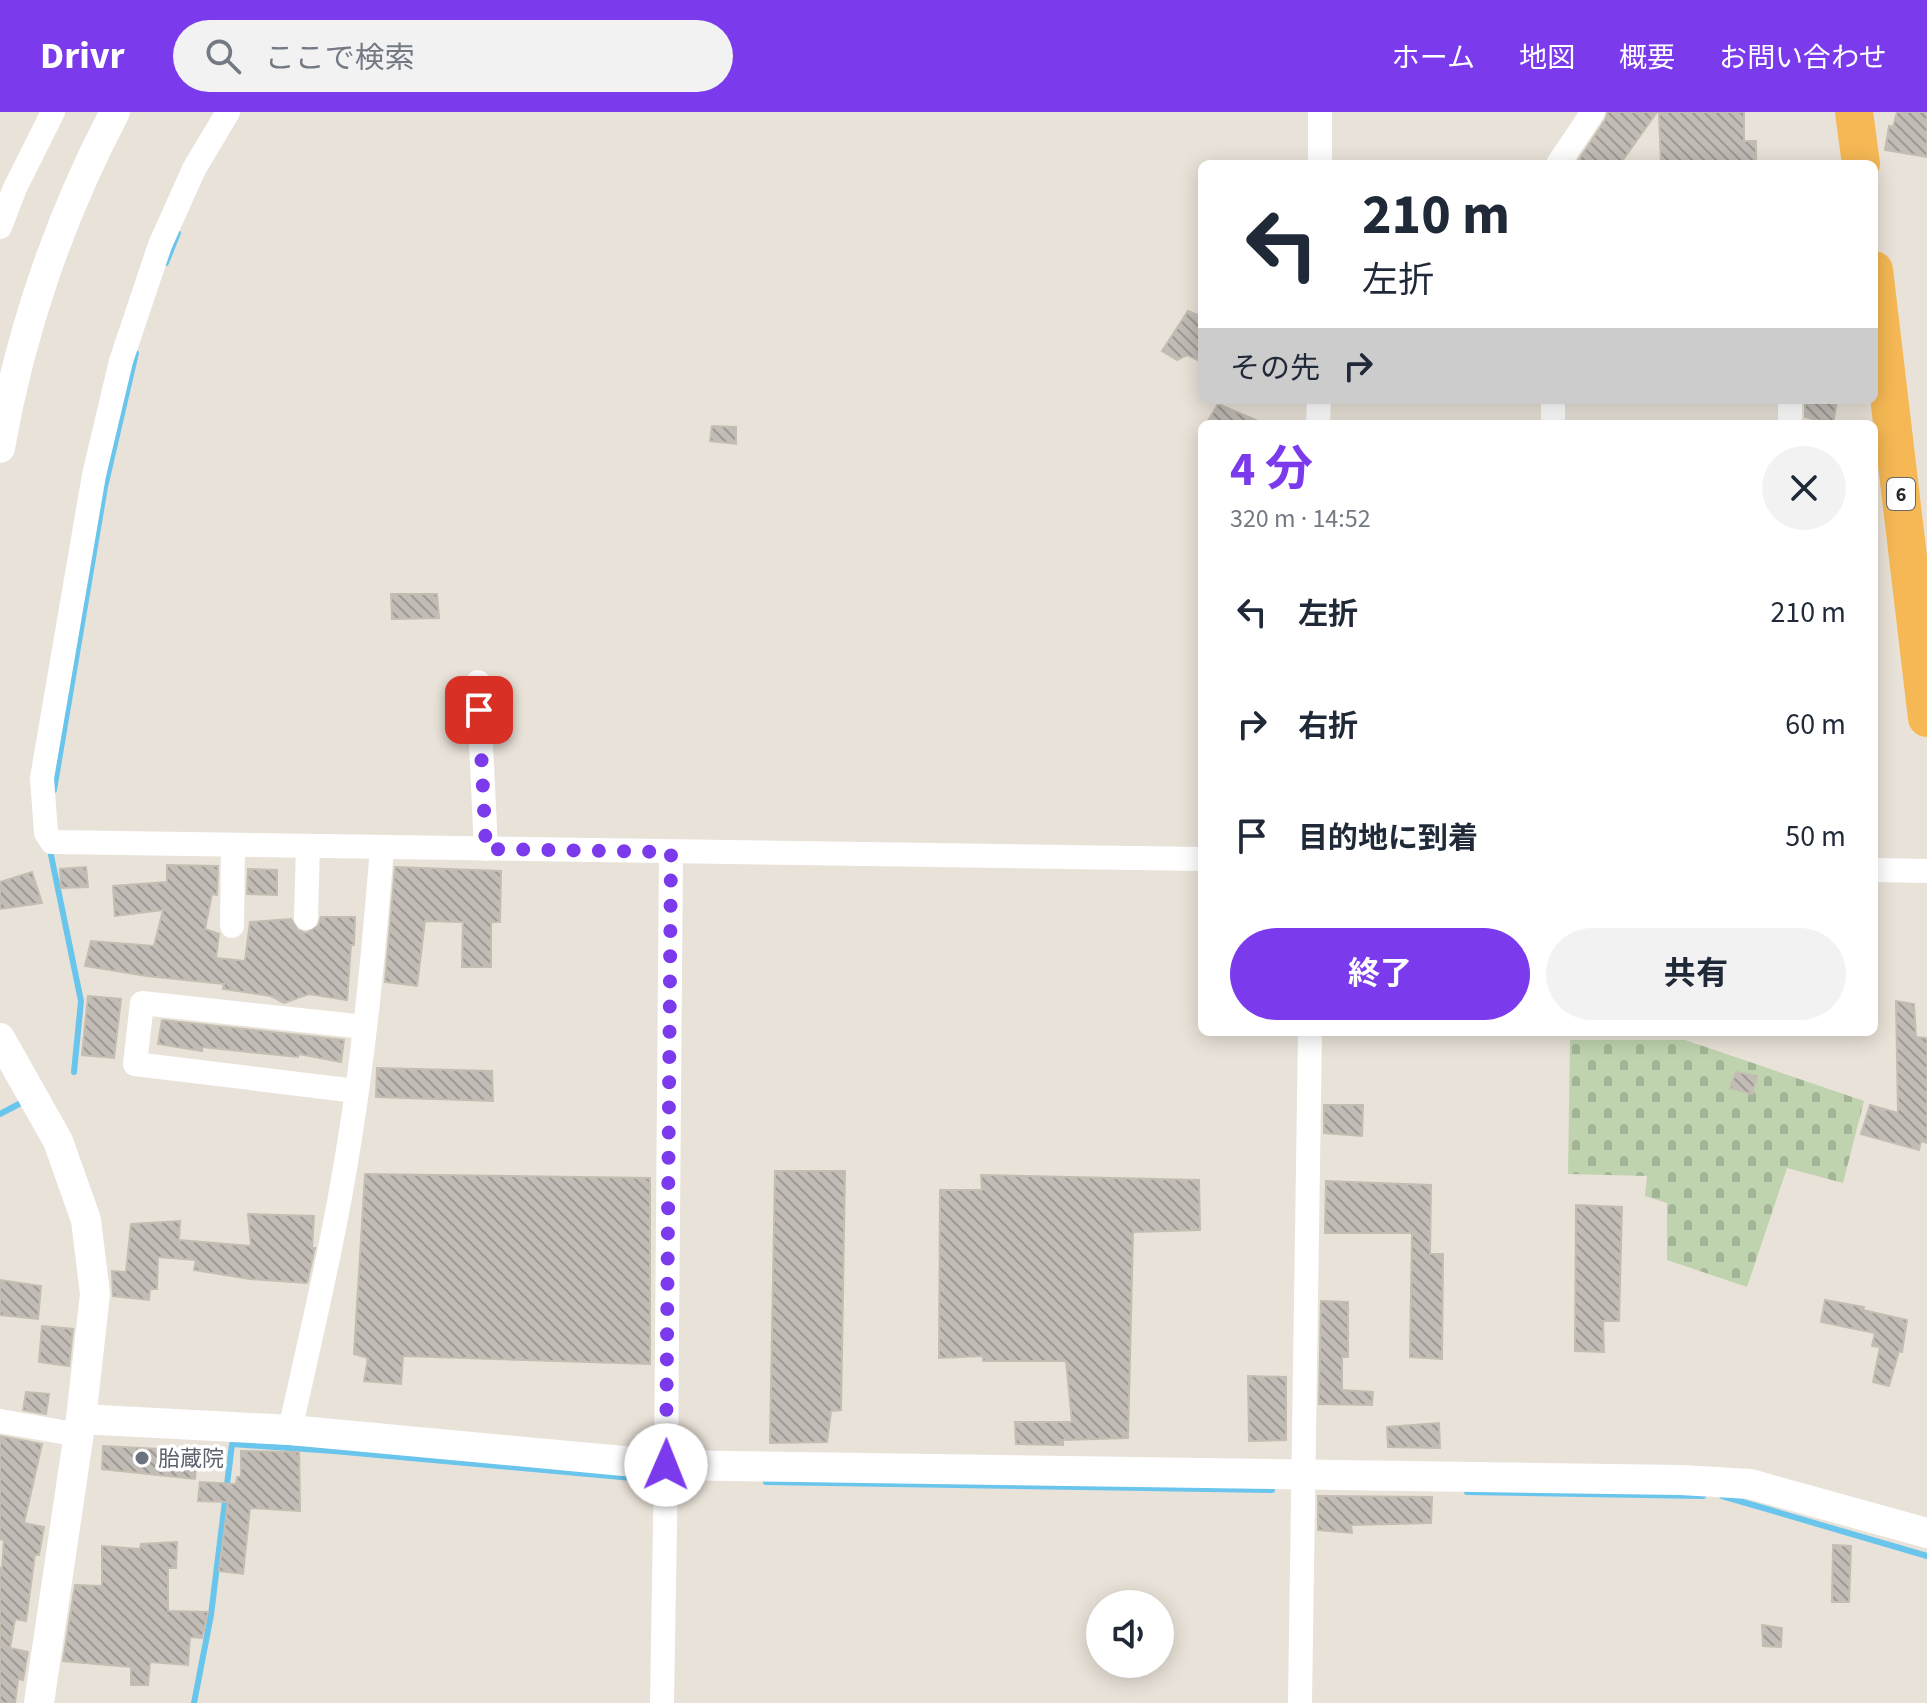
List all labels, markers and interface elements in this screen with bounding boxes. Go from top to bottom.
search box [173,20,733,92]
text: Drivr [40,29,125,83]
icon: search [201,34,245,78]
text: ここで検索 [265,37,415,80]
text: ホーム [1392,38,1475,78]
text: 地図 [1519,38,1575,78]
text: 概要 [1619,38,1675,78]
text: お問い合わせ [1719,38,1887,78]
text: 210 m [1362,176,1510,255]
icon: left [1230,192,1334,296]
text: 左折 [1362,255,1434,306]
icon: right [1336,344,1380,388]
text: その先 [1230,347,1320,390]
text: 4 分 [1230,436,1313,504]
button: close [1762,446,1846,530]
road number: 6 [1887,478,1915,510]
text: 320 m · 14:52 [1230,500,1371,537]
icon: left [1230,590,1274,634]
text: 210 m [1770,591,1846,634]
text: 左折 [1298,593,1358,636]
pin [445,676,513,744]
icon: arrive [457,688,501,732]
icon: right [1230,702,1274,746]
text: 60 m [1785,703,1846,746]
text: 右折 [1298,705,1358,748]
icon: arrive [1230,814,1274,858]
text: 50 m [1785,815,1846,858]
text: 目的地に到着 [1298,817,1478,860]
button: 終了 [1230,928,1530,1020]
button: 共有 [1546,928,1846,1020]
position arrow [624,1423,708,1507]
place label: 胎蔵院 [158,1443,224,1475]
marker: 胎蔵院 [133,1449,151,1467]
map controls [1086,1590,1174,1678]
button: sound [1086,1590,1174,1678]

